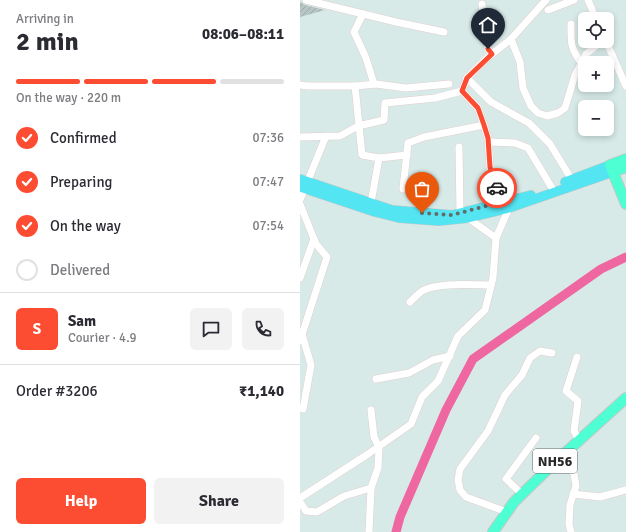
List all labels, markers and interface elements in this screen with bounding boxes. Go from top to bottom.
pin [471,8,505,49]
text: Arriving in [16,11,74,27]
map controls [578,12,614,136]
button: locate [578,12,614,48]
icon: home [477,14,499,36]
text: 08:06–08:11 [202,25,284,43]
text: 2 min [16,26,79,58]
button: + [578,56,614,92]
text: On the way · 220 m [16,90,121,106]
button: − [578,100,614,136]
icon: check [16,127,38,149]
text: Confirmed [50,129,117,147]
text: 07:36 [252,130,284,146]
courier [477,168,517,208]
icon: check [16,171,38,193]
pin [405,172,439,213]
text: Preparing [50,173,113,191]
text: 07:47 [252,174,284,190]
icon: car [486,177,508,199]
icon: bag [411,178,433,200]
icon: check [16,215,38,237]
text: On the way [50,217,121,235]
text: 07:54 [252,218,284,234]
text: Delivered [50,261,110,279]
button: chat [190,308,232,350]
button: phone [242,308,284,350]
text: Sam [68,312,96,330]
text: S [33,320,41,338]
text: Courier · 4.9 [68,330,137,346]
text: Order #3206 [16,382,98,400]
text: ₹1,140 [239,382,284,400]
road number: NH56 [533,449,577,473]
button: Help [16,478,146,524]
button: Share [154,478,284,524]

